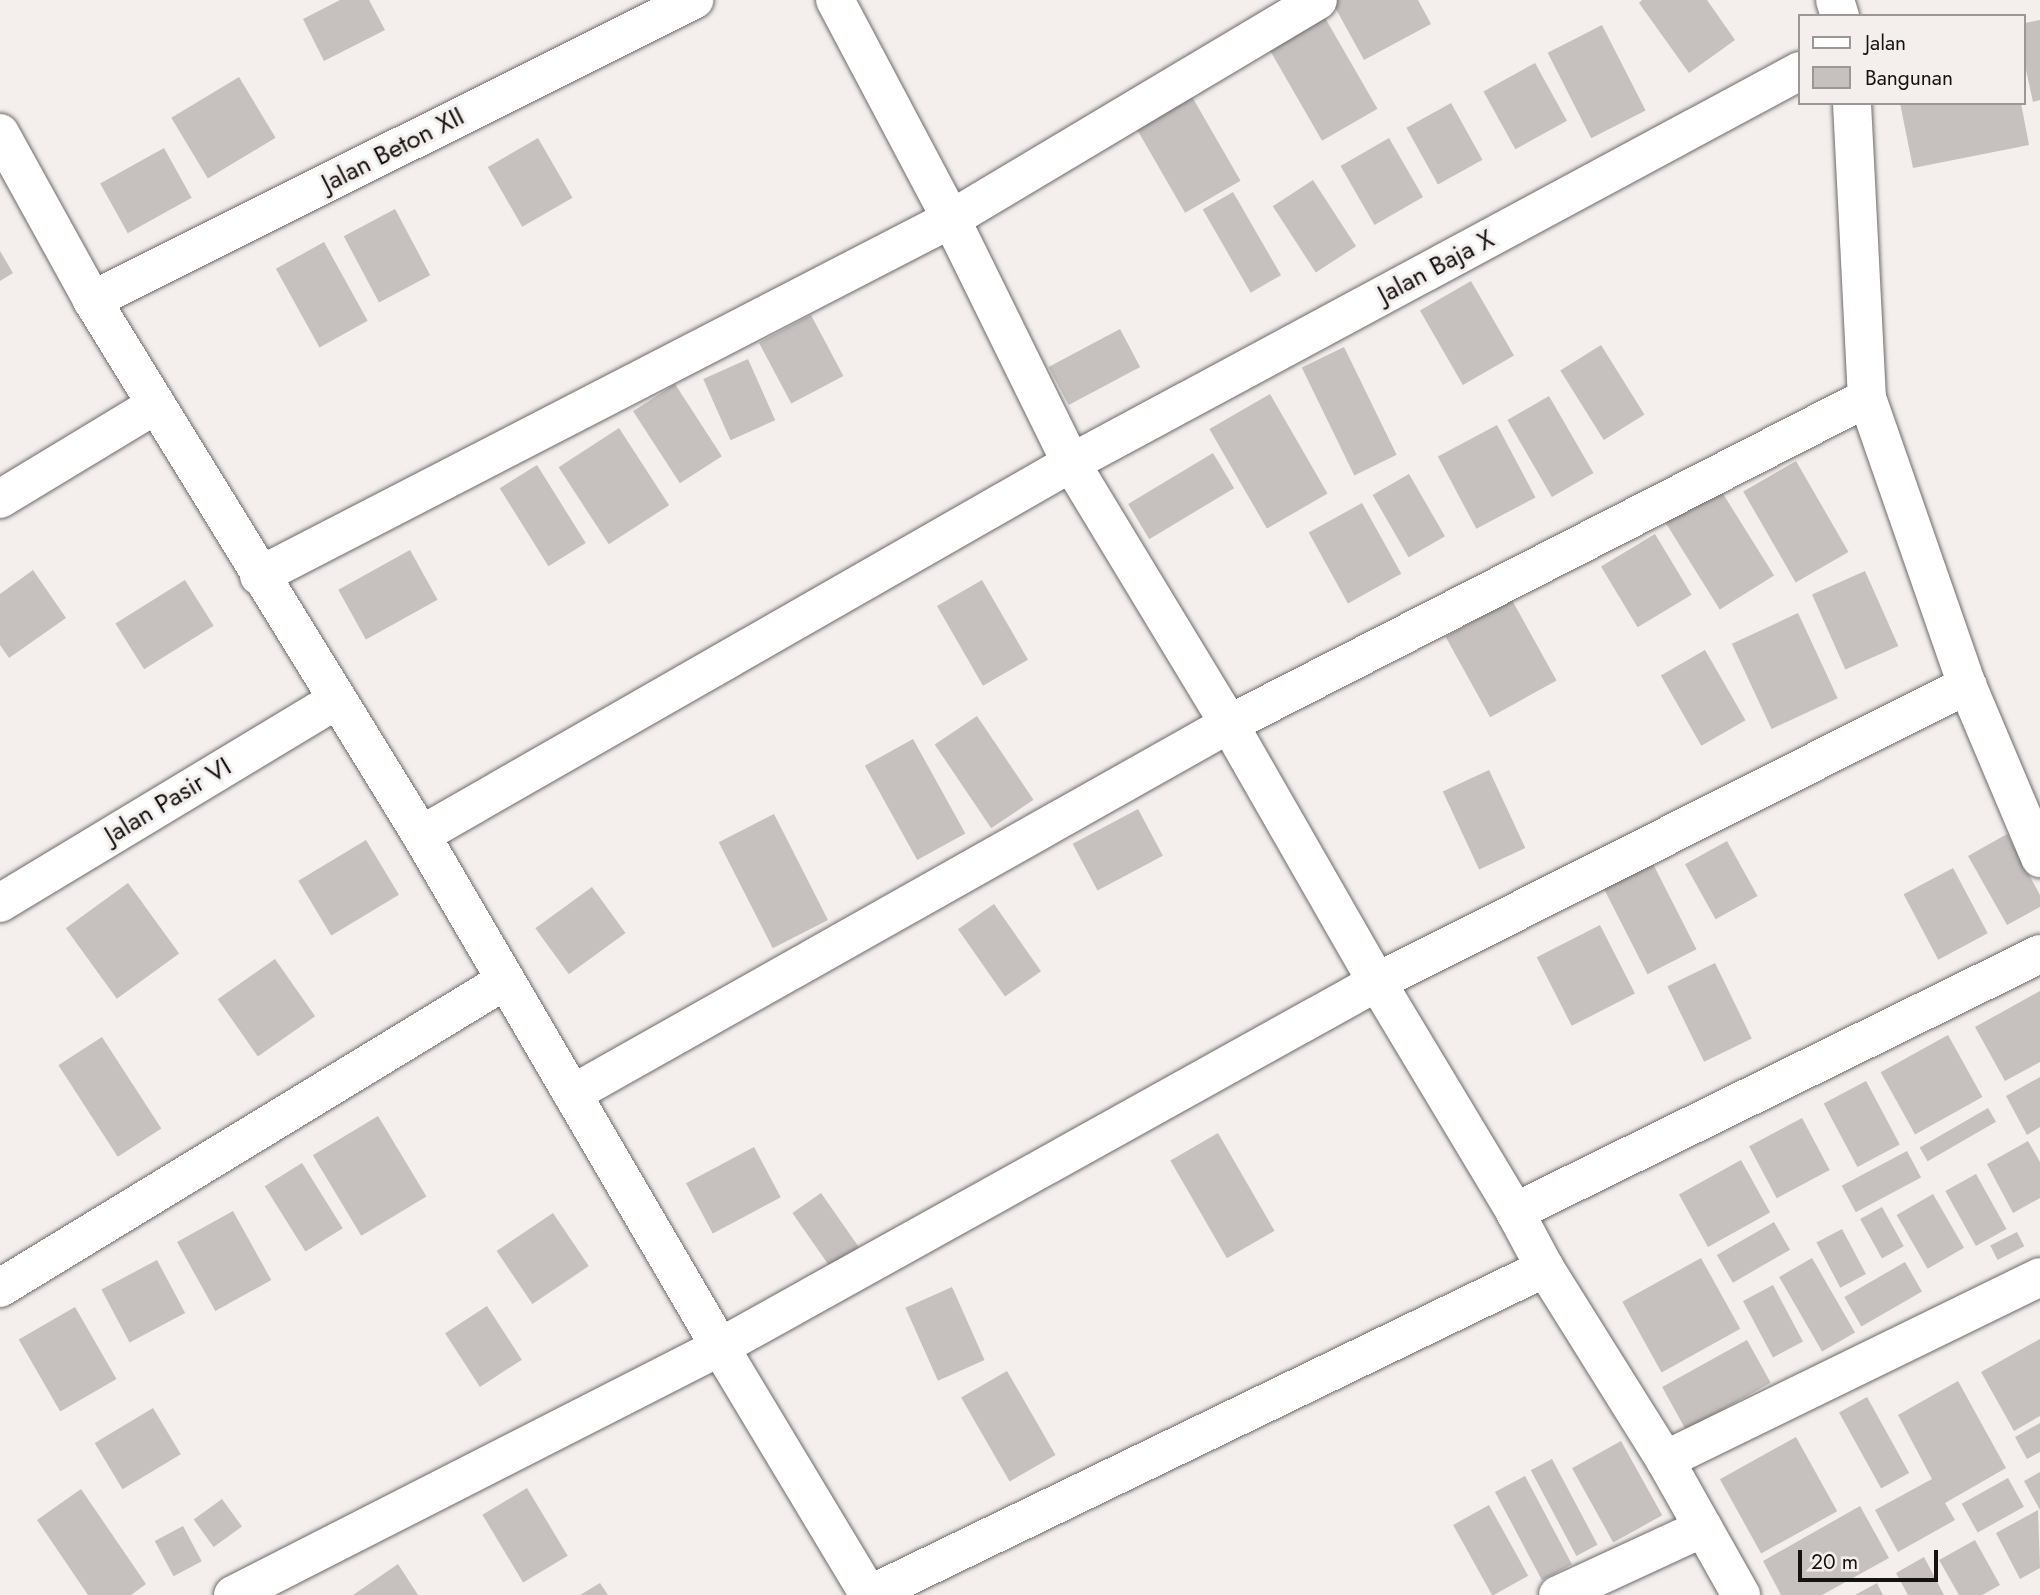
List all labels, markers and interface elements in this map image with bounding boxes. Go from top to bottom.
legend [1798,14,2026,105]
text: Jalan [1865,28,1906,58]
text: Bangunan [1865,63,1953,93]
street label: Jalan Beton XII [317,101,469,199]
street label: Jalan Baja X [1373,223,1499,311]
street label: Jalan Pasir VI [99,751,237,851]
scale bar [1802,1536,1942,1580]
text: 20 m [1811,1547,1858,1577]

